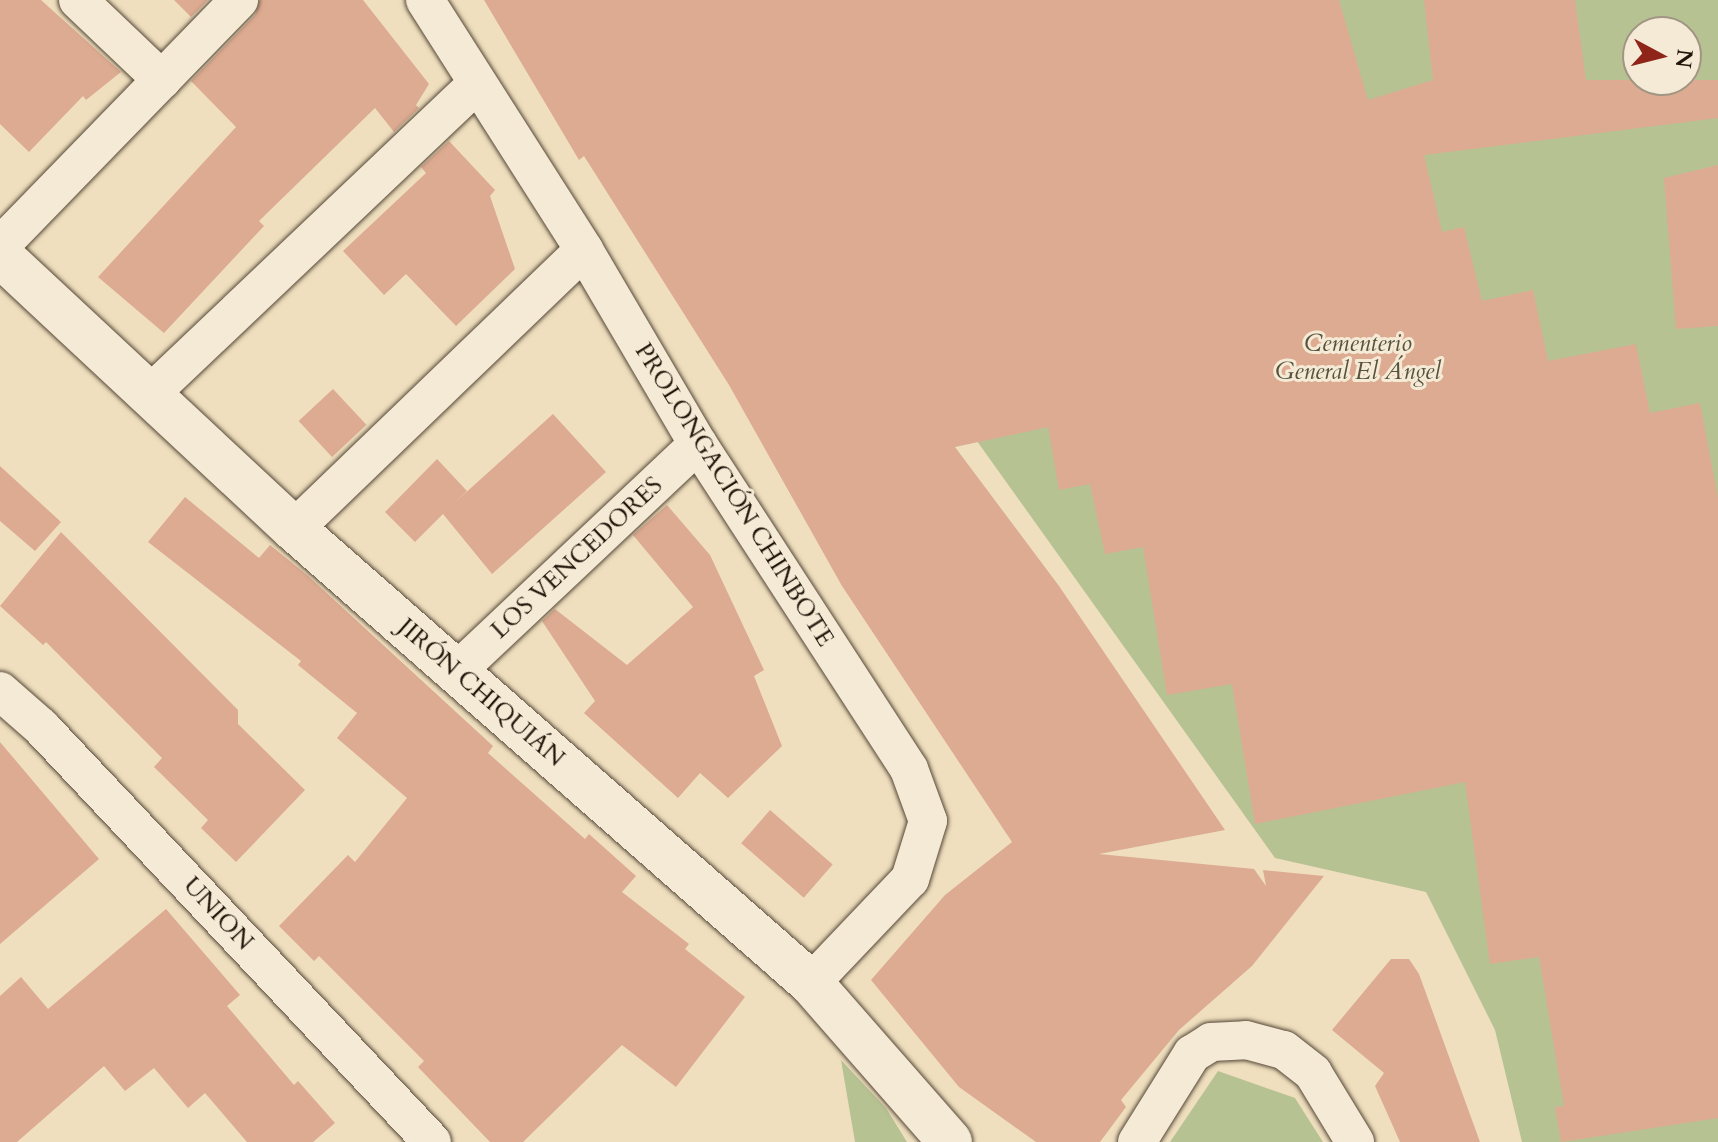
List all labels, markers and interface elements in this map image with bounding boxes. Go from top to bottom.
north arrow [1622,16,1702,96]
text: N [1668,47,1700,70]
park label: Cementerio General El Ángel [1275,330,1441,386]
street label: PROLONGACIÓN CHINBOTE [628,338,840,652]
street label: LOS VENCEDORES [485,471,669,645]
street label: JIRÓN CHIQUIÁN [392,613,570,773]
street label: UNION [177,871,259,957]

